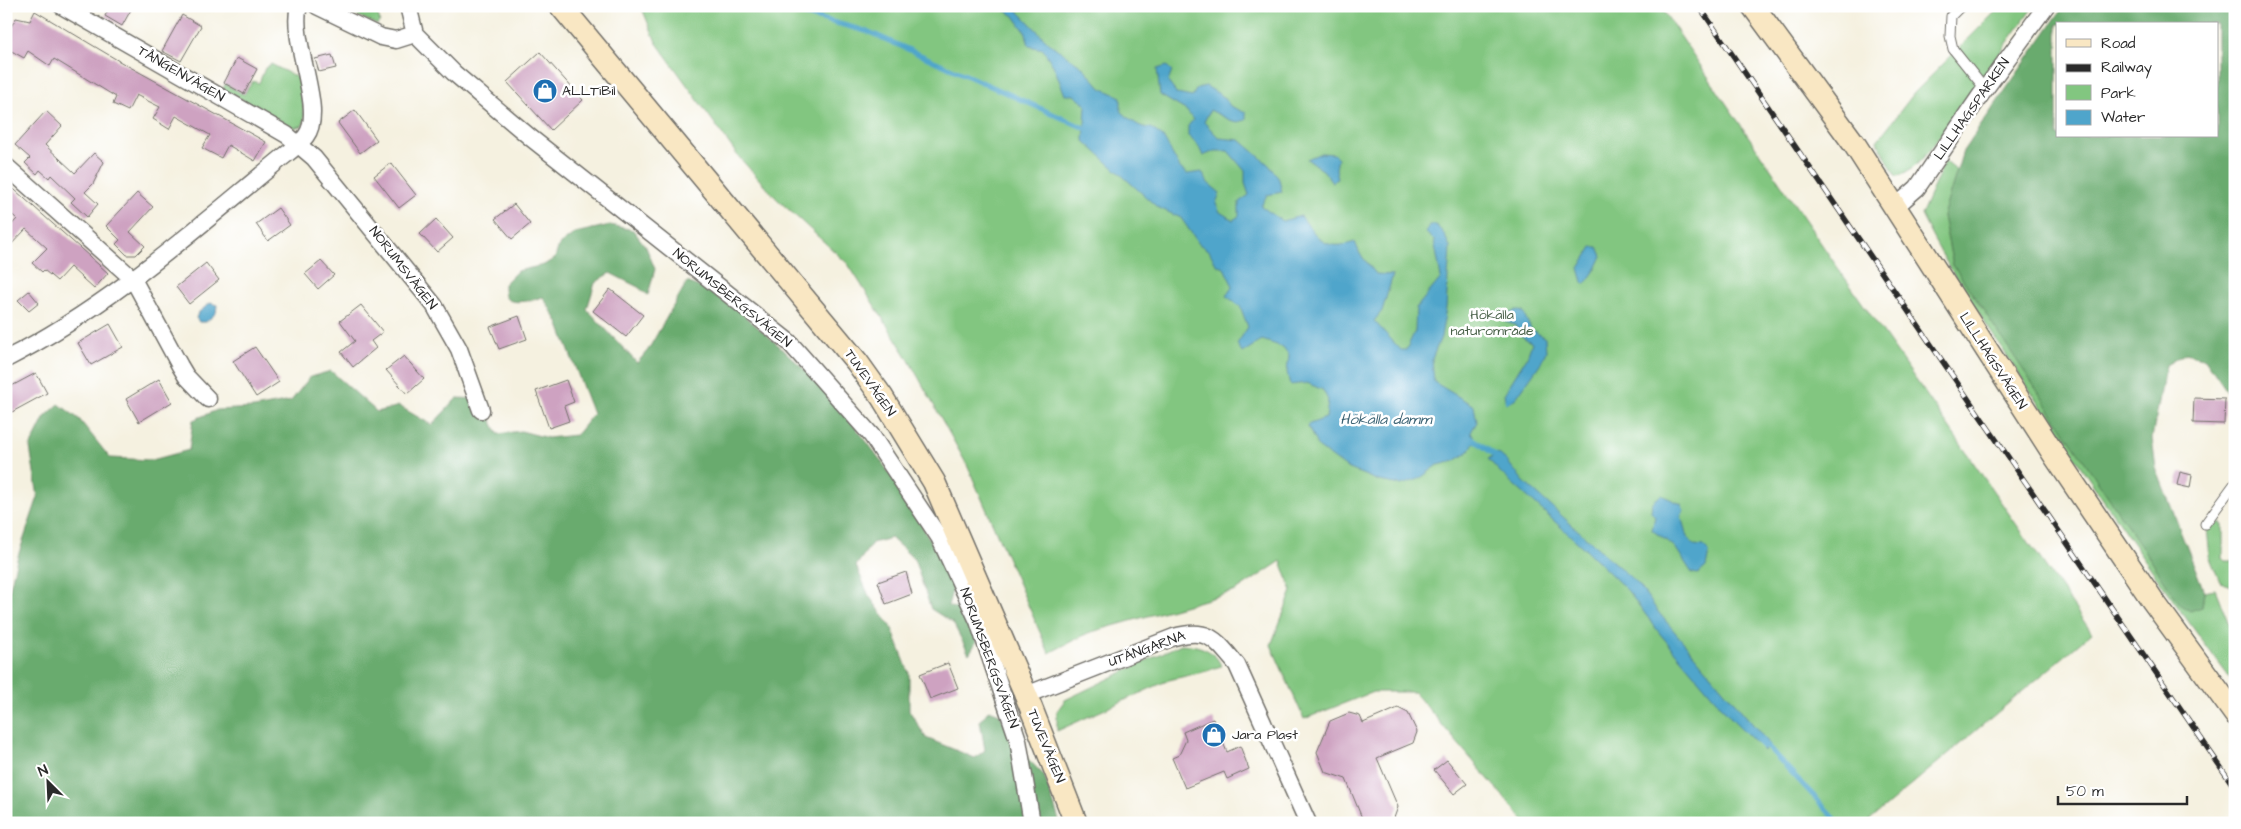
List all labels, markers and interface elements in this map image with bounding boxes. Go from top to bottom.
legend [2056,22,2218,138]
text: Road [2101,33,2136,54]
street label: TÅNGENVÄGEN [134,41,229,107]
street label: LILLHAGSPARKEN [1929,54,2015,164]
text: Railway [2101,57,2152,79]
shop icon: ALLTiBil [532,78,558,104]
place label: ALLTiBil [562,81,615,101]
text: Park [2101,83,2136,104]
text: Water [2101,107,2145,128]
street label: NORUMSVÄGEN [364,222,442,314]
street label: NORUMSBERGSVÄGEN [668,244,796,352]
park label: Hökälla naturområde [1451,305,1534,341]
street label: LILLHAGSVÄGEN [1954,309,2032,414]
street label: TUVEVÄGEN [839,345,901,421]
water label: Hökälla damm [1340,409,1433,430]
street label: NORUMSBERGSVÄGEN [954,585,1024,731]
street label: UTÄNGARNA [1106,626,1188,672]
street label: TUVEVÄGEN [1022,706,1070,786]
shop icon: Jara Plast [1201,722,1227,748]
place label: Jara Plast [1232,725,1298,745]
north arrow [22,756,72,806]
text: N [35,760,51,782]
scale bar [2058,774,2187,806]
text: 50 m [2066,781,2104,802]

